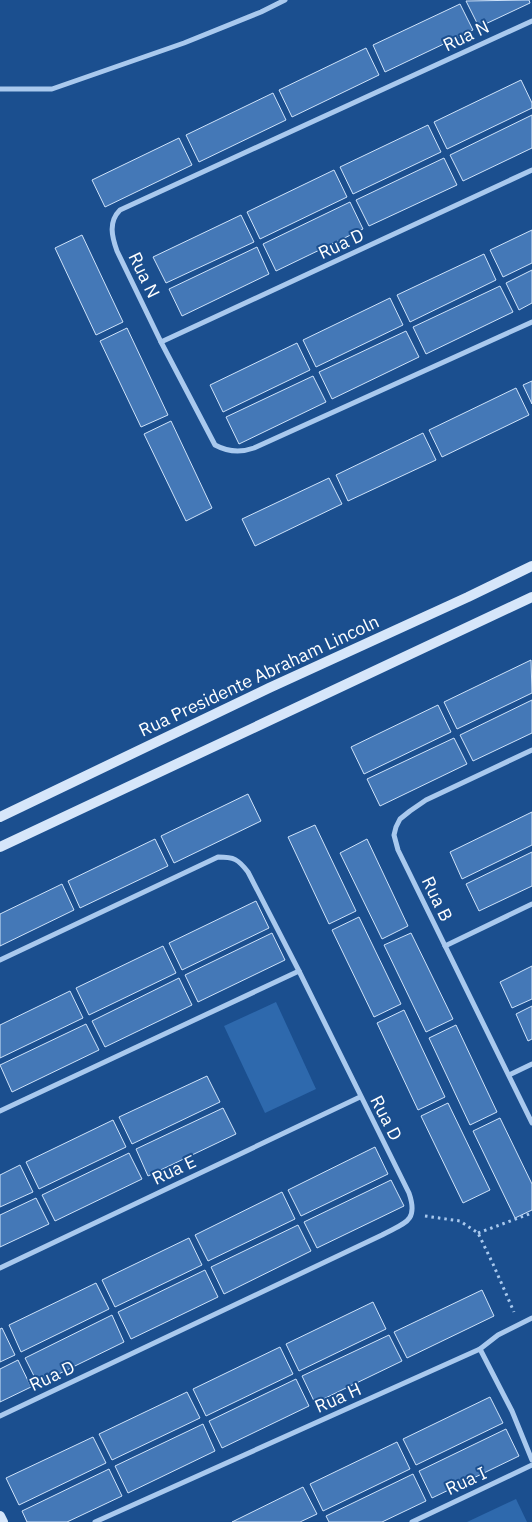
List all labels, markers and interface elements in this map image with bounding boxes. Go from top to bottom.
street label: Rua N [439,15,493,56]
street label: Rua D [314,223,367,264]
street label: Rua N [124,248,165,302]
street label: Rua Presidente Abraham Lincoln [135,610,383,741]
street label: Rua B [417,872,458,925]
street label: Rua D [365,1091,408,1144]
street label: Rua E [148,1149,200,1190]
street label: Rua D [25,1355,78,1396]
street label: Rua H [311,1377,365,1418]
street label: Rua I [442,1461,490,1500]

